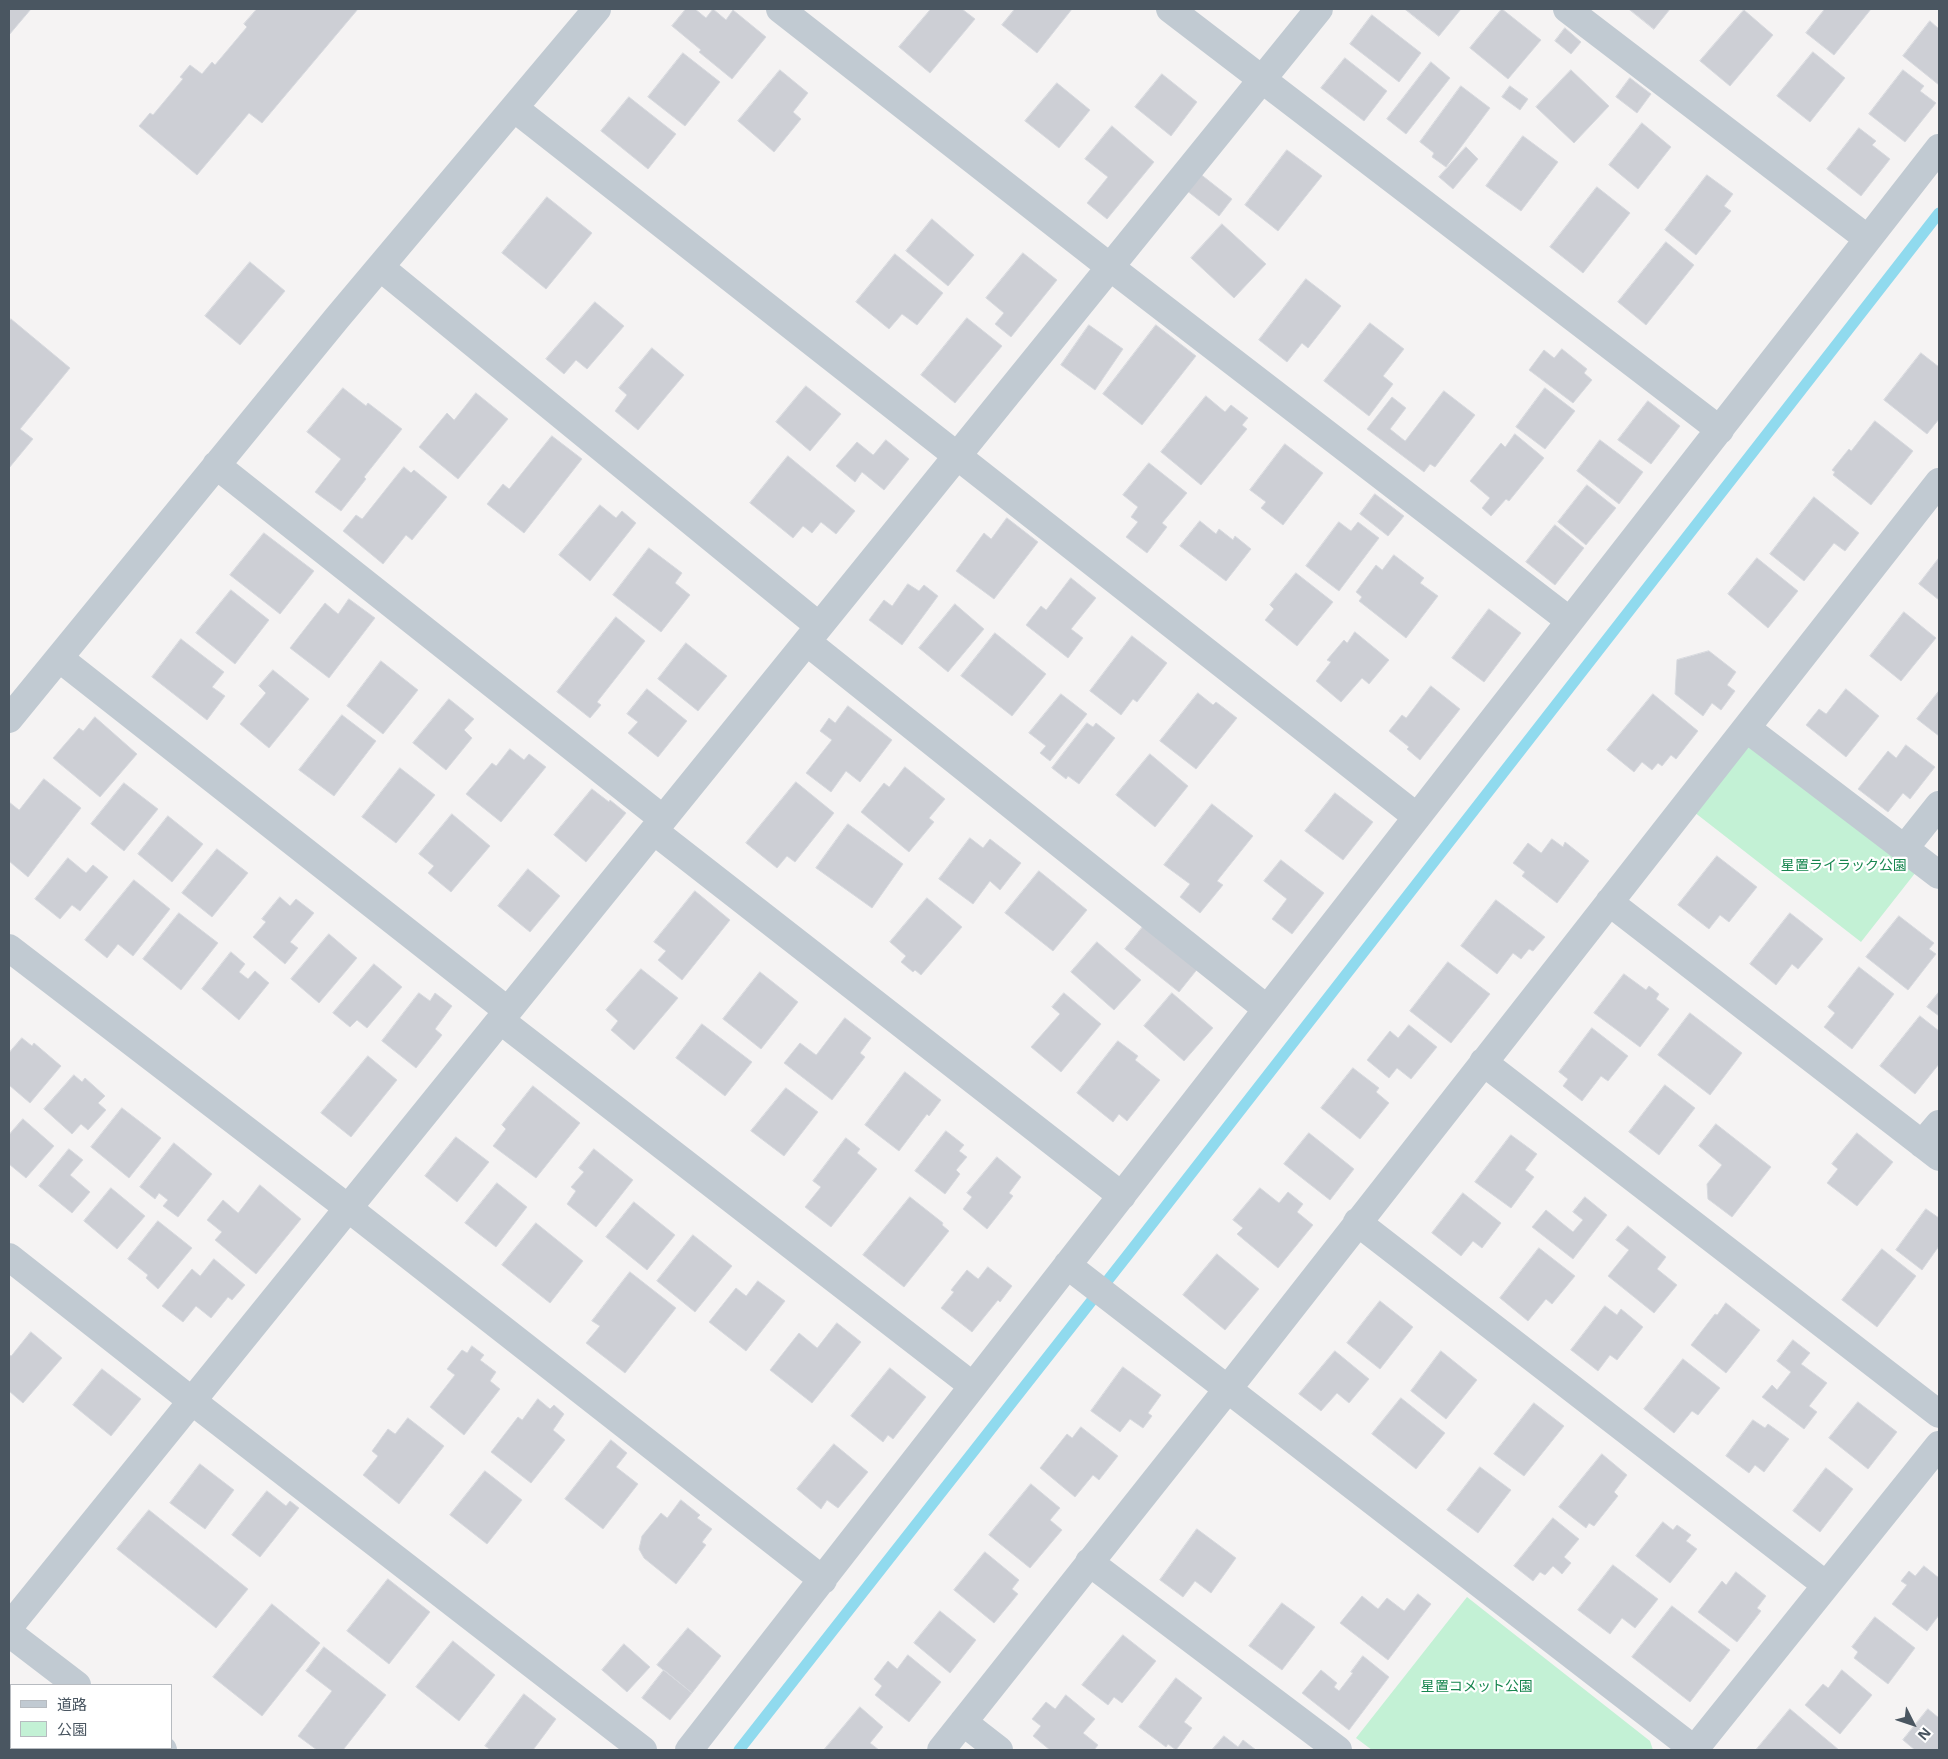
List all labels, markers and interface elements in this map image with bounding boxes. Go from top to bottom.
park label: 星置ライラック公園 [1781,858,1907,874]
park label: 星置コメット公園 [1421,1679,1533,1695]
legend [10,1684,172,1749]
text: 道路 [57,1694,87,1714]
north arrow [1888,1699,1938,1749]
text: 公園 [57,1719,87,1739]
text: N [1914,1724,1936,1745]

